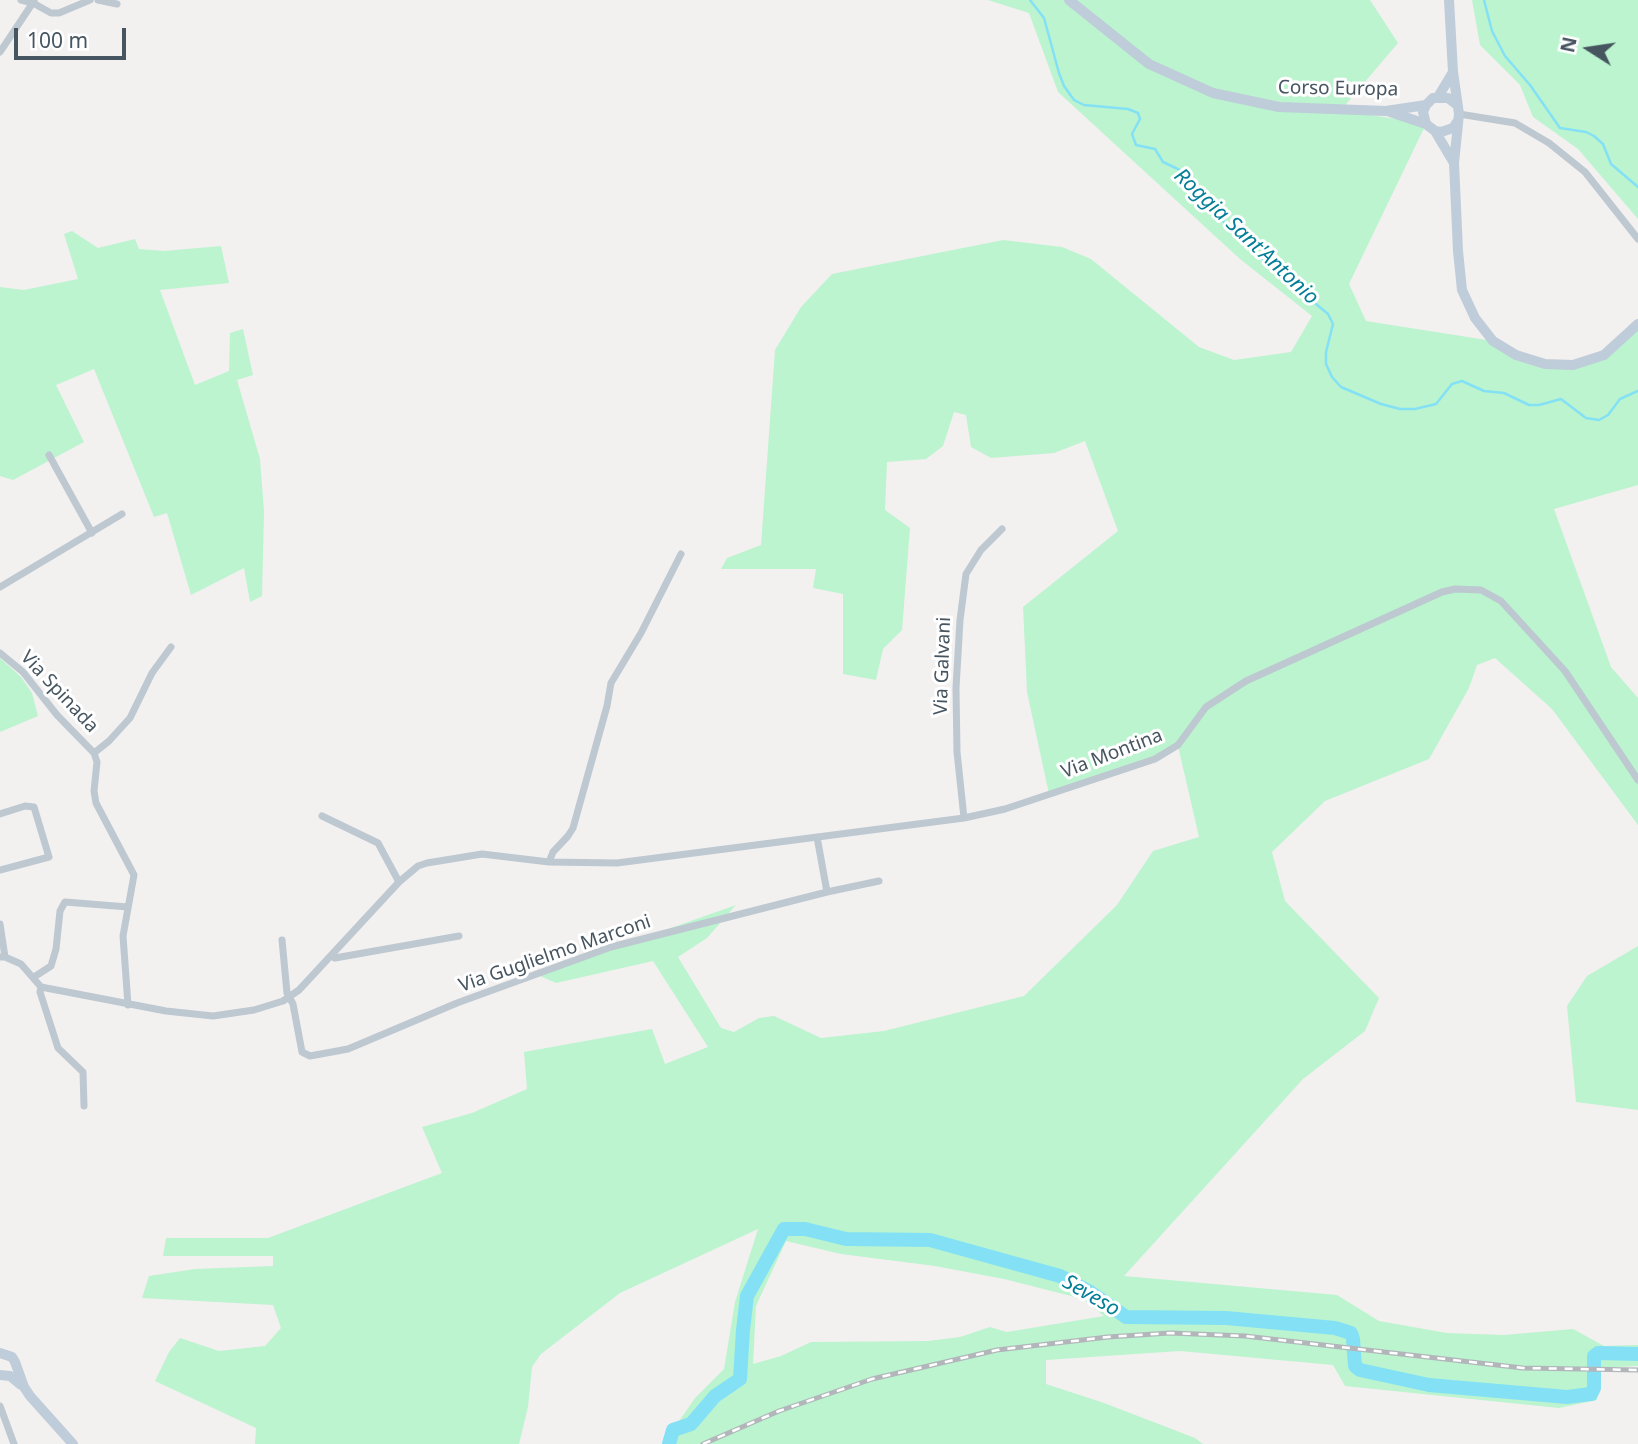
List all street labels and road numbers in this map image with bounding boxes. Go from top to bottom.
street label: Corso Europa [1278,77,1398,101]
street label: Via Galvani [930,617,956,715]
street label: Via Spinada [15,646,103,738]
street label: Via Montina [1058,724,1166,784]
street label: Via Guglielmo Marconi [456,910,654,998]

